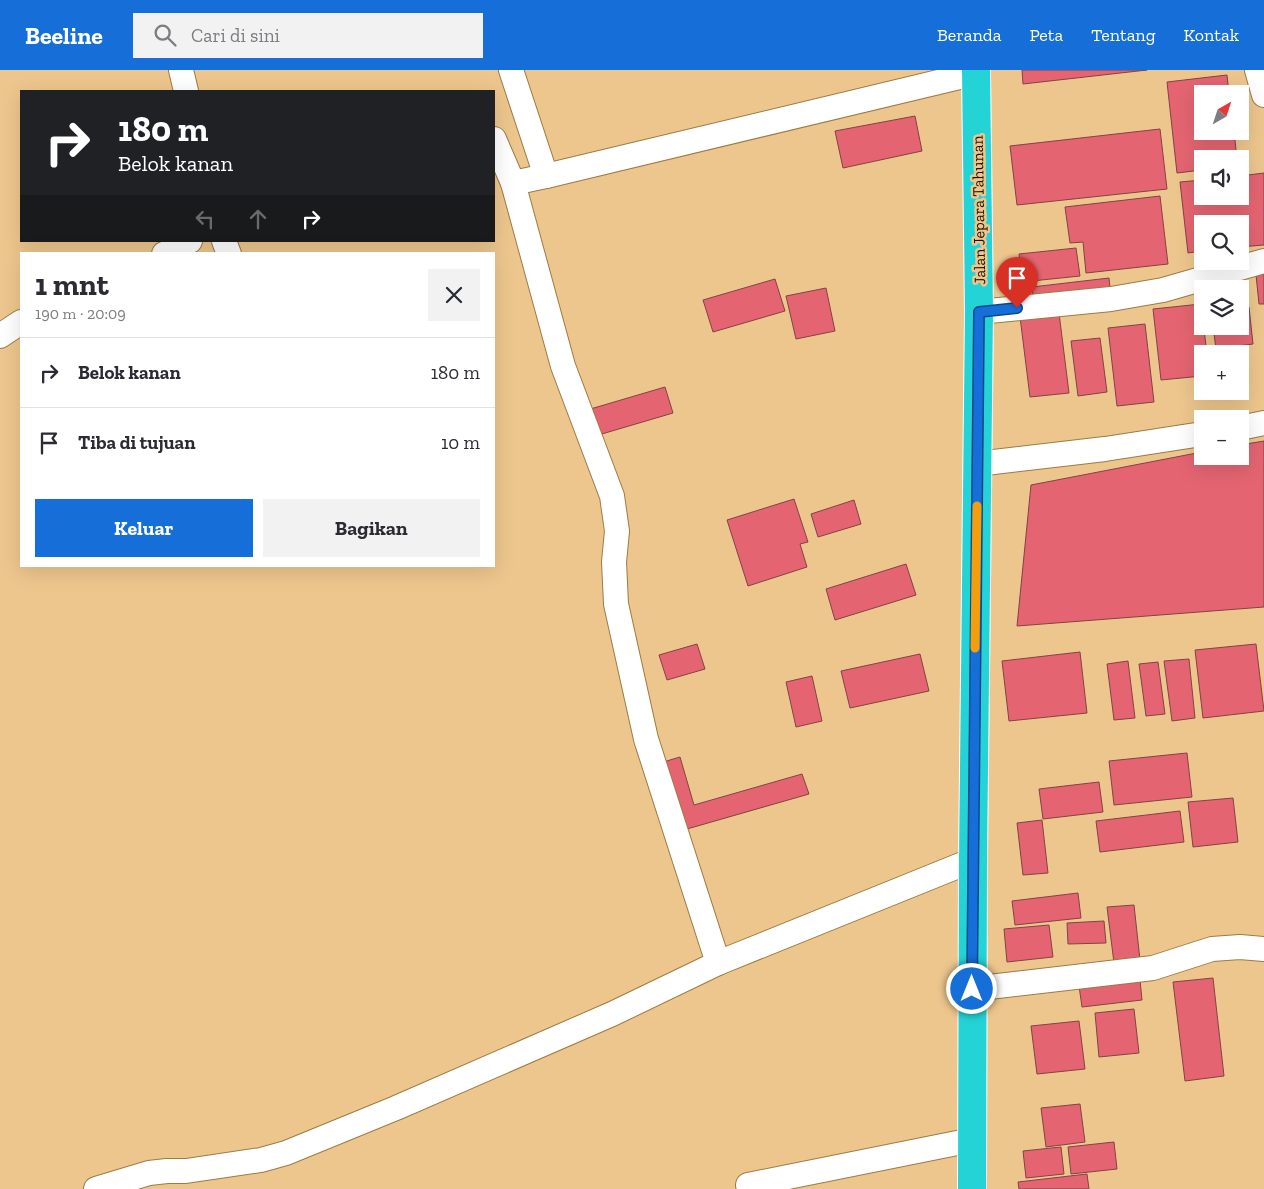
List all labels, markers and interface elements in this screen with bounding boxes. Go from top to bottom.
search box [133,13,483,58]
text: Beeline [25,21,103,50]
icon: search [151,21,179,49]
text: Cari di sini [191,24,280,47]
text: Beranda [937,24,1001,46]
text: Peta [1029,24,1063,46]
text: Tentang [1091,24,1156,46]
text: Kontak [1184,24,1239,46]
north arrow [1194,85,1249,140]
map controls [1194,85,1249,465]
text: 180 m [118,108,208,150]
icon: right [35,110,100,175]
street label: Jalan Jepara Tahunan [968,135,989,285]
text: Belok kanan [118,150,233,177]
button: sound [1194,150,1249,205]
icon: left [191,205,219,233]
icon: ahead [244,205,272,233]
icon: right [297,205,325,233]
button: search [1194,215,1249,270]
pin [996,257,1038,308]
icon: arrive [1003,264,1031,292]
text: 1 mnt [35,267,109,303]
button: close [428,269,480,321]
button: layers [1194,280,1249,335]
text: 190 m · 20:09 [35,304,126,323]
button: + [1194,345,1249,400]
icon: right [35,359,63,387]
text: Belok kanan [78,361,181,384]
text: 180 m [431,361,480,384]
button: − [1194,410,1249,465]
icon: arrive [35,429,63,457]
text: Tiba di tujuan [78,431,195,454]
text: 10 m [441,431,480,454]
button: Keluar [35,499,253,557]
button: Bagikan [263,499,480,557]
position arrow [945,962,997,1014]

